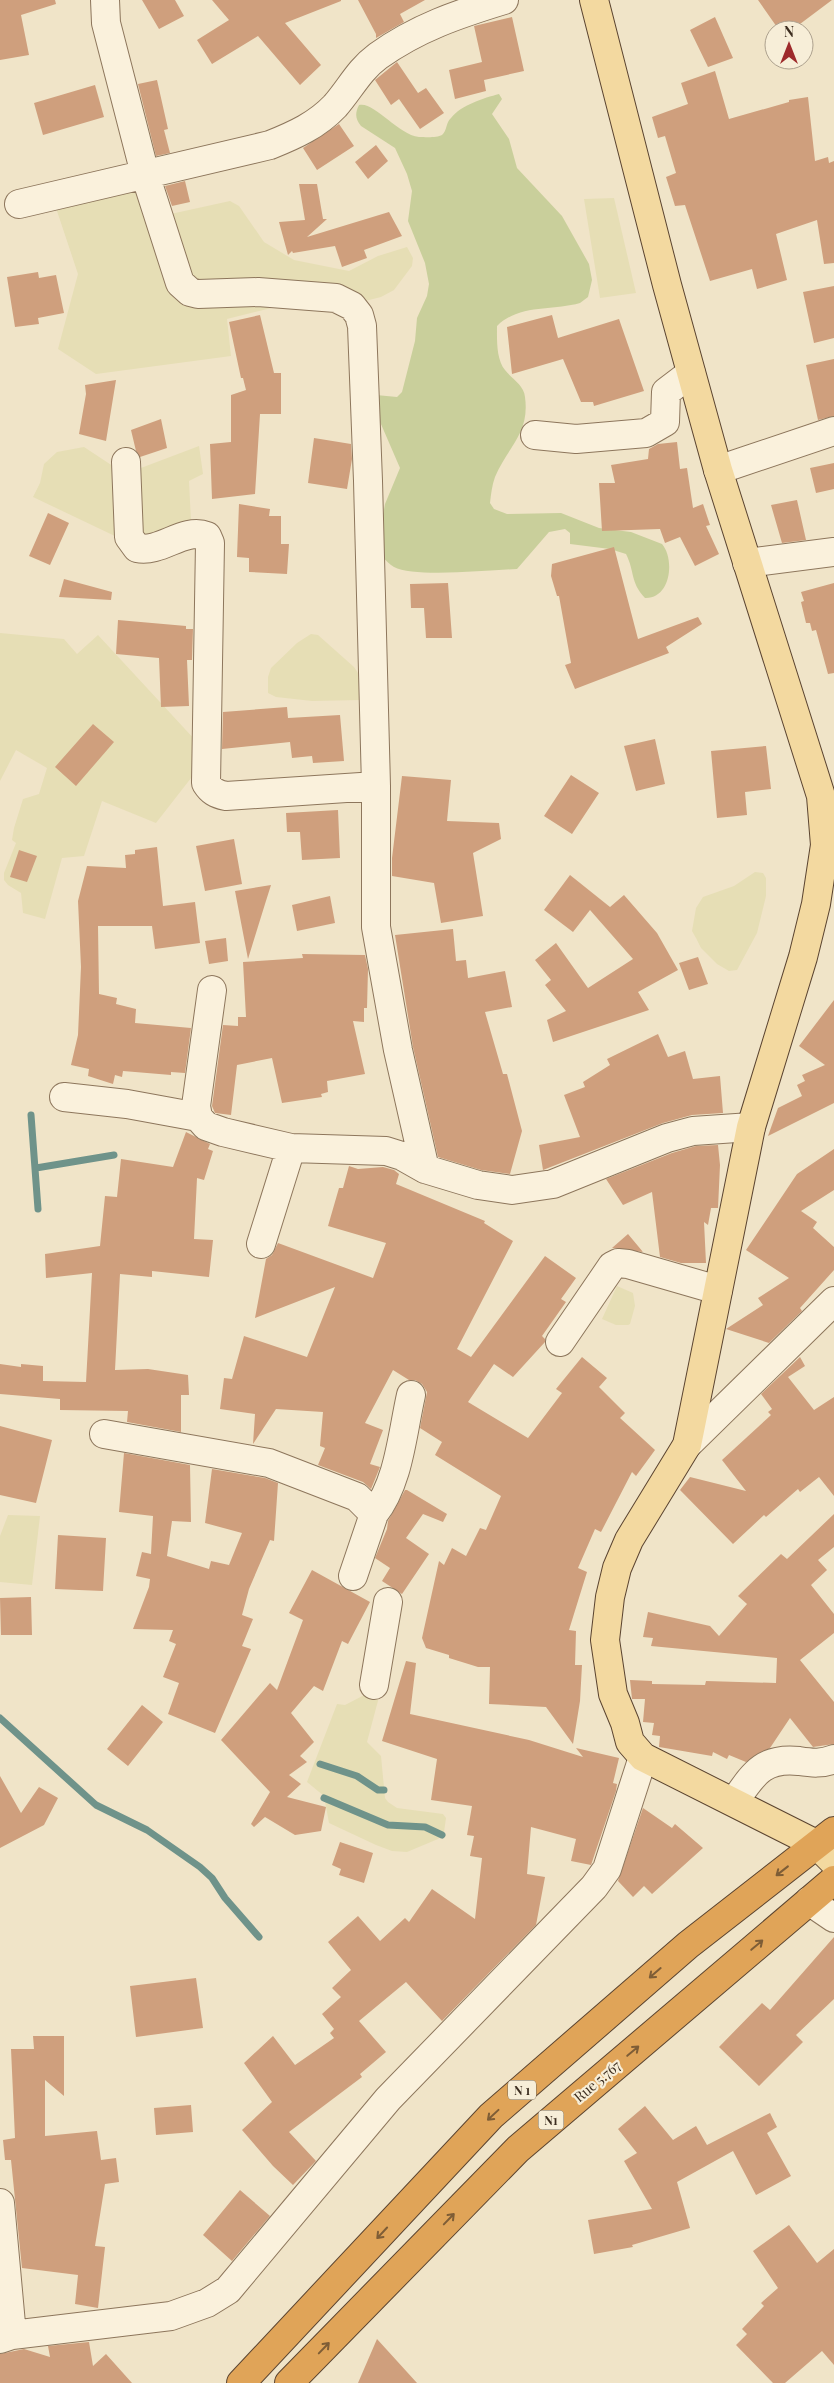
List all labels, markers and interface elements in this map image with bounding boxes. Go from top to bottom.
north arrow [764,20,814,70]
text: N [784,22,794,41]
one-way arrow [775,1865,788,1876]
one-way arrow [750,1940,763,1951]
one-way arrow [649,1968,662,1979]
one-way arrow [627,2045,640,2056]
street label: Rue 5.767 [570,2056,625,2106]
road number: N 1 [508,2080,536,2100]
one-way arrow [487,2109,500,2121]
road number: N1 [538,2110,564,2130]
one-way arrow [443,2213,455,2226]
one-way arrow [376,2226,388,2239]
one-way arrow [317,2342,330,2354]

